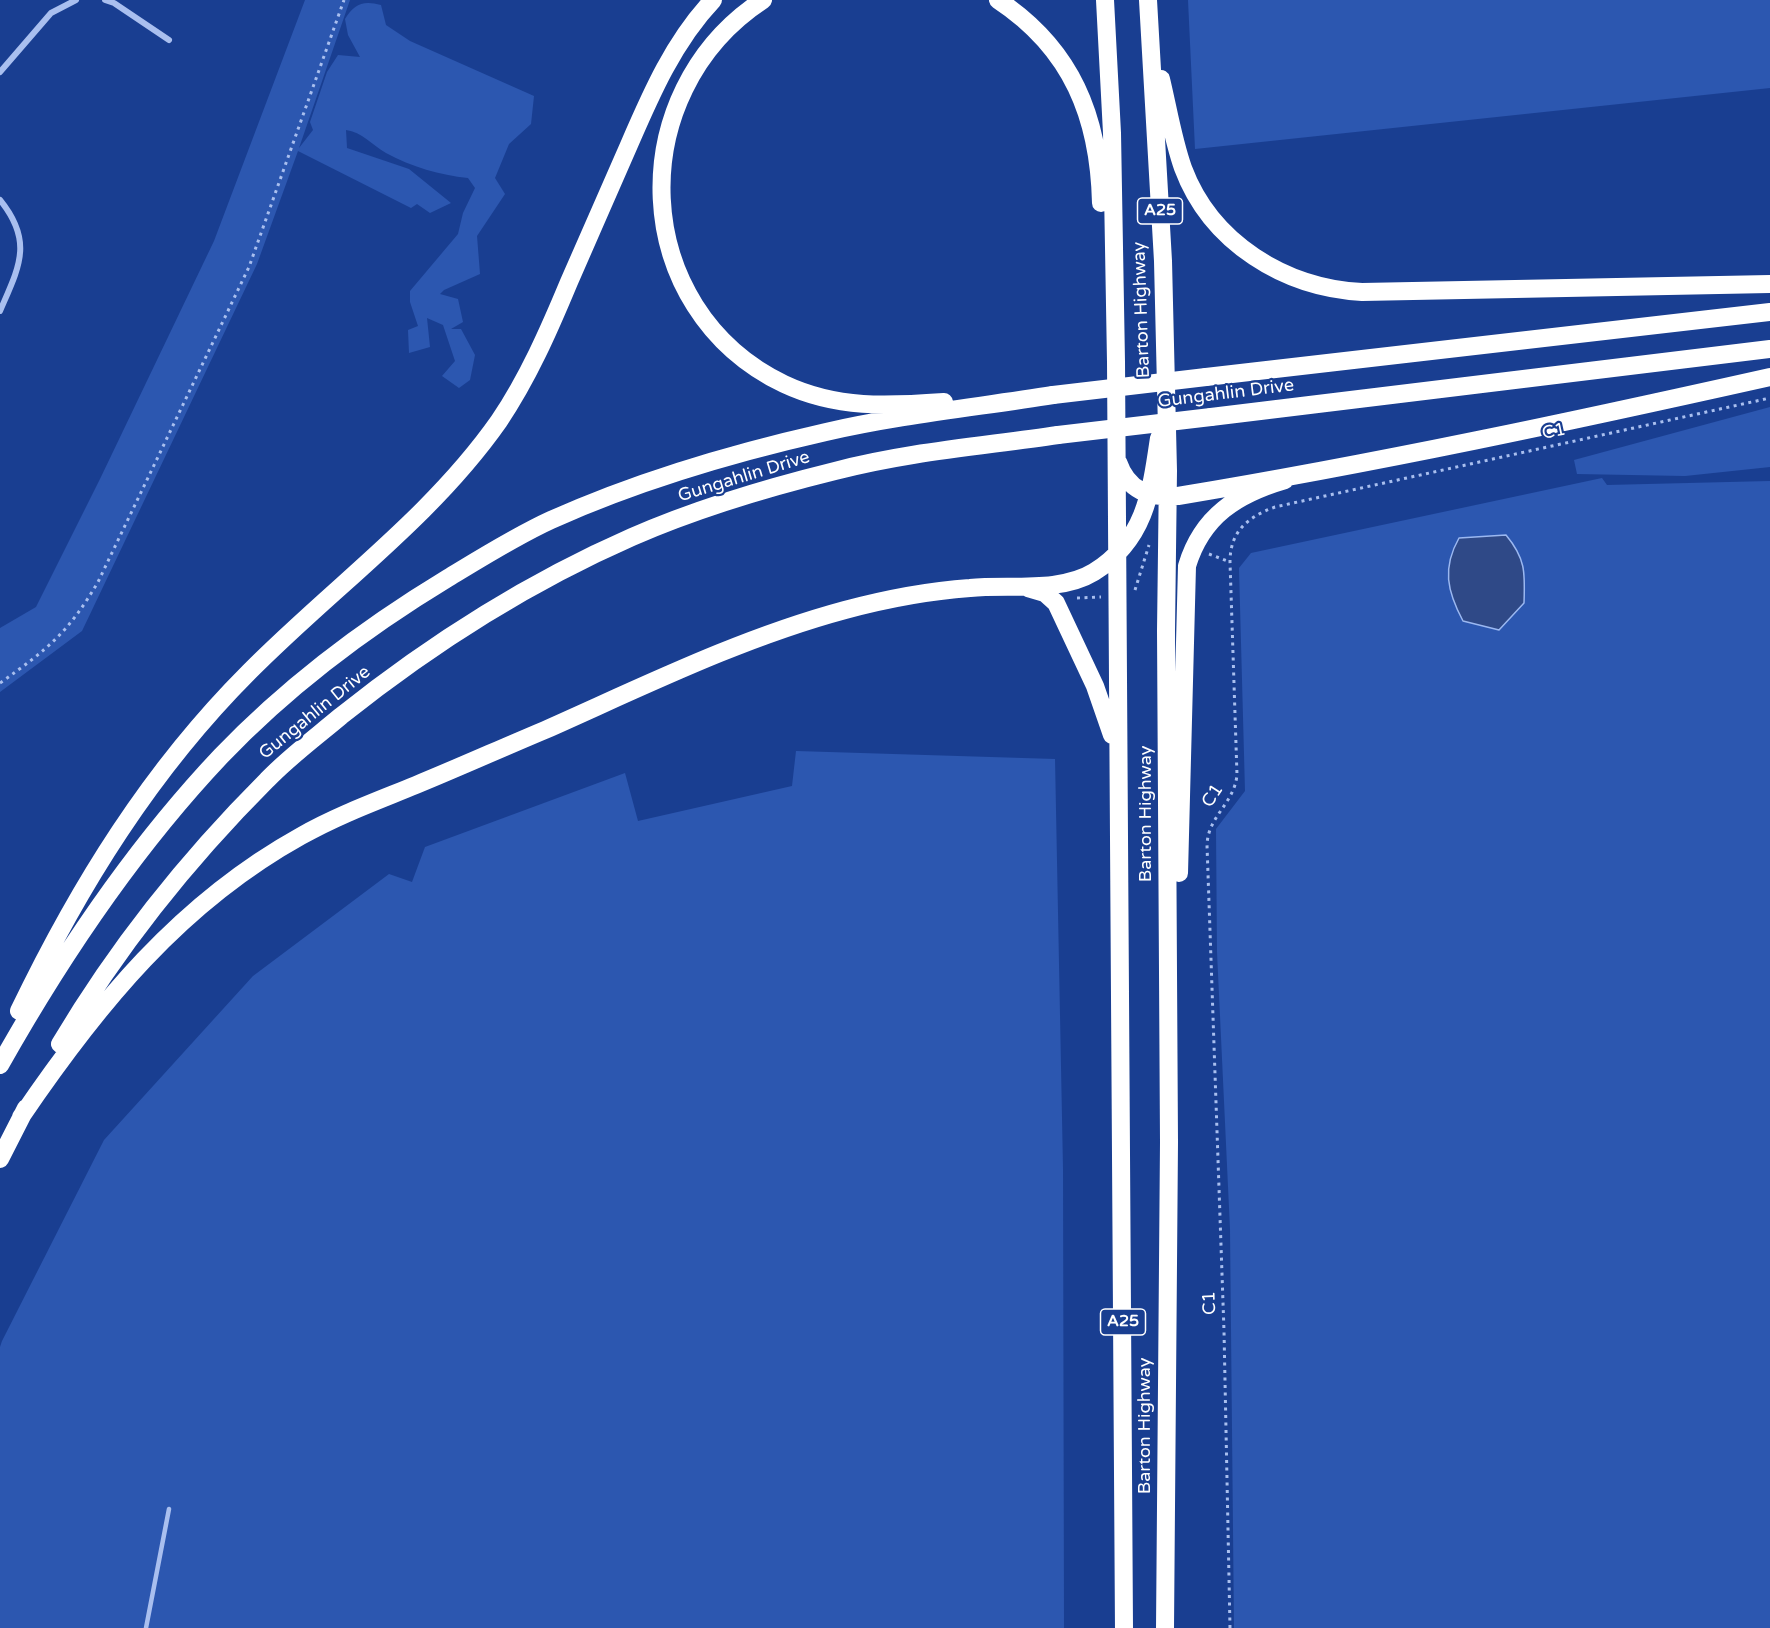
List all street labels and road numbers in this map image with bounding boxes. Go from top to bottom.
road number: A25 [1138,198,1182,224]
street label: Barton Highway [1129,241,1155,379]
street label: Gungahlin Drive [1157,375,1295,413]
street label: C1 [1540,419,1568,445]
street label: Gungahlin Drive [675,447,813,507]
street label: Gungahlin Drive [255,662,375,764]
street label: Barton Highway [1135,746,1157,882]
street label: C1 [1197,780,1229,812]
street label: C1 [1199,1291,1221,1315]
road number: A25 [1100,1309,1146,1335]
street label: Barton Highway [1134,1358,1156,1494]

